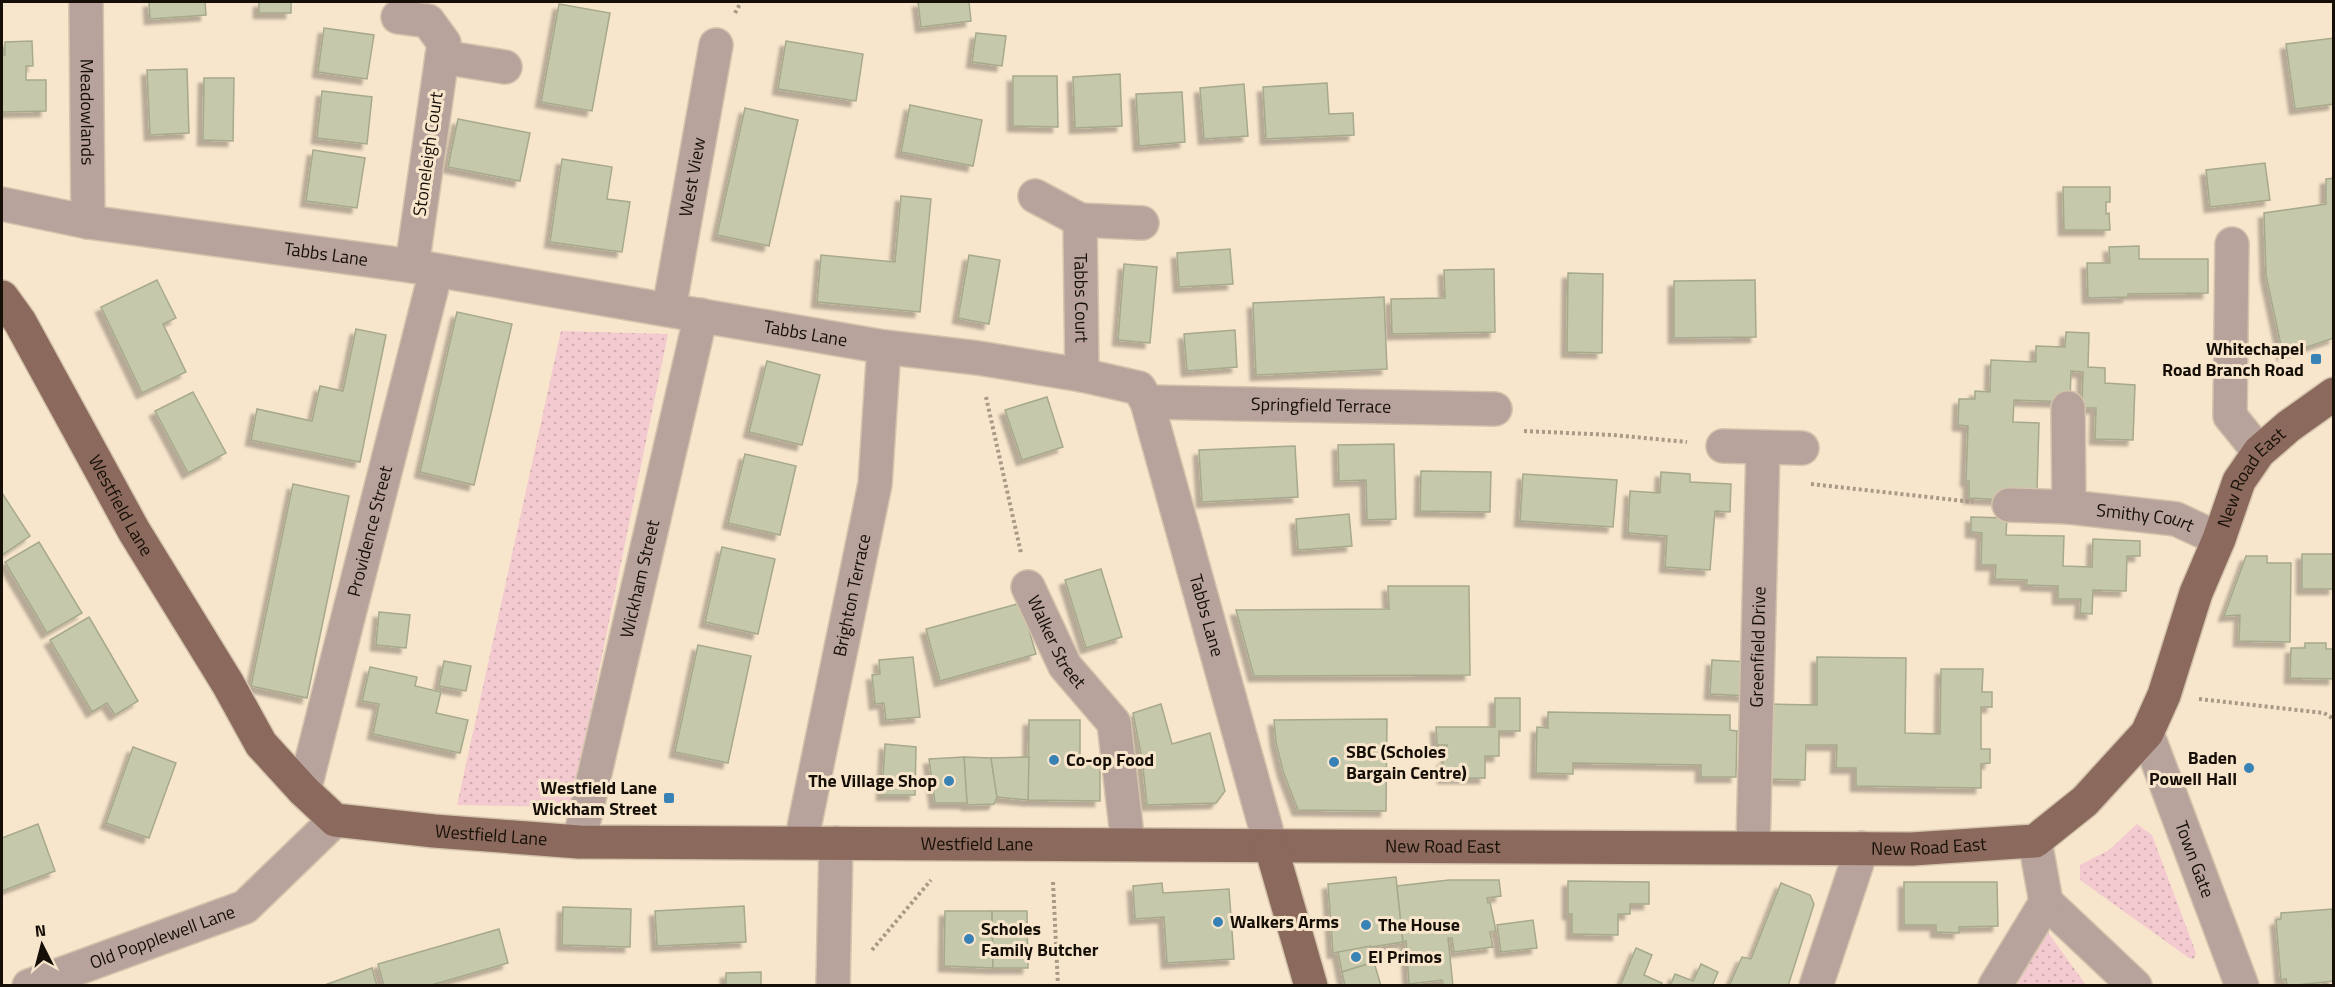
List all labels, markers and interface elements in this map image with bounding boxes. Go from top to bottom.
street label: Meadowlands [74,59,101,165]
street label: Stoneleigh Court [405,89,450,218]
street label: West View [672,135,712,219]
street label: Tabbs Lane [282,235,370,273]
street label: Tabbs Court [1067,253,1096,344]
street label: Tabbs Lane [762,313,849,353]
place label: Whitechapel Road Branch Road [2162,335,2304,383]
marker: Whitechapel Road Branch Road [2309,352,2323,366]
street label: Springfield Terrace [1251,390,1391,420]
street label: New Road East [2210,420,2292,531]
street label: Westfield Lane [82,450,160,561]
street label: Providence Street [340,462,399,600]
street label: Smithy Court [2095,496,2199,539]
street label: Wickham Street [613,516,666,641]
street label: Brighton Terrace [826,531,877,659]
street label: Tabbs Lane [1183,571,1231,660]
street label: Greenfield Drive [1742,586,1773,708]
street label: Walker Street [1021,591,1093,695]
place label: SBC (Scholes Bargain Centre) [1346,738,1467,786]
place label: Baden Powell Hall [2149,744,2237,792]
place label: Co-op Food [1066,746,1154,773]
marker: Co-op Food [1047,753,1061,767]
marker: SBC (Scholes Bargain Centre) [1327,755,1341,769]
marker: Baden Powell Hall [2242,761,2256,775]
place label: The Village Shop [808,767,937,794]
place label: Westfield Lane Wickham Street [532,774,657,822]
marker: The Village Shop [942,774,956,788]
marker: Westfield Lane Wickham Street [662,791,676,805]
street label: Westfield Lane [434,817,548,853]
street label: Town Gate [2168,817,2222,901]
street label: Westfield Lane [921,830,1033,857]
street label: New Road East [1871,830,1988,862]
street label: New Road East [1385,832,1501,860]
street label: Old Popplewell Lane [86,898,239,976]
place label: Walkers Arms [1230,908,1339,935]
place label: The House [1378,911,1460,938]
north arrow [12,915,72,975]
place label: Scholes Family Butcher [981,915,1099,963]
marker: Walkers Arms [1211,915,1225,929]
text: N [34,918,47,943]
marker: The House [1359,918,1373,932]
marker: Scholes Family Butcher [962,932,976,946]
place label: El Primos [1368,943,1442,970]
marker: El Primos [1349,950,1363,964]

